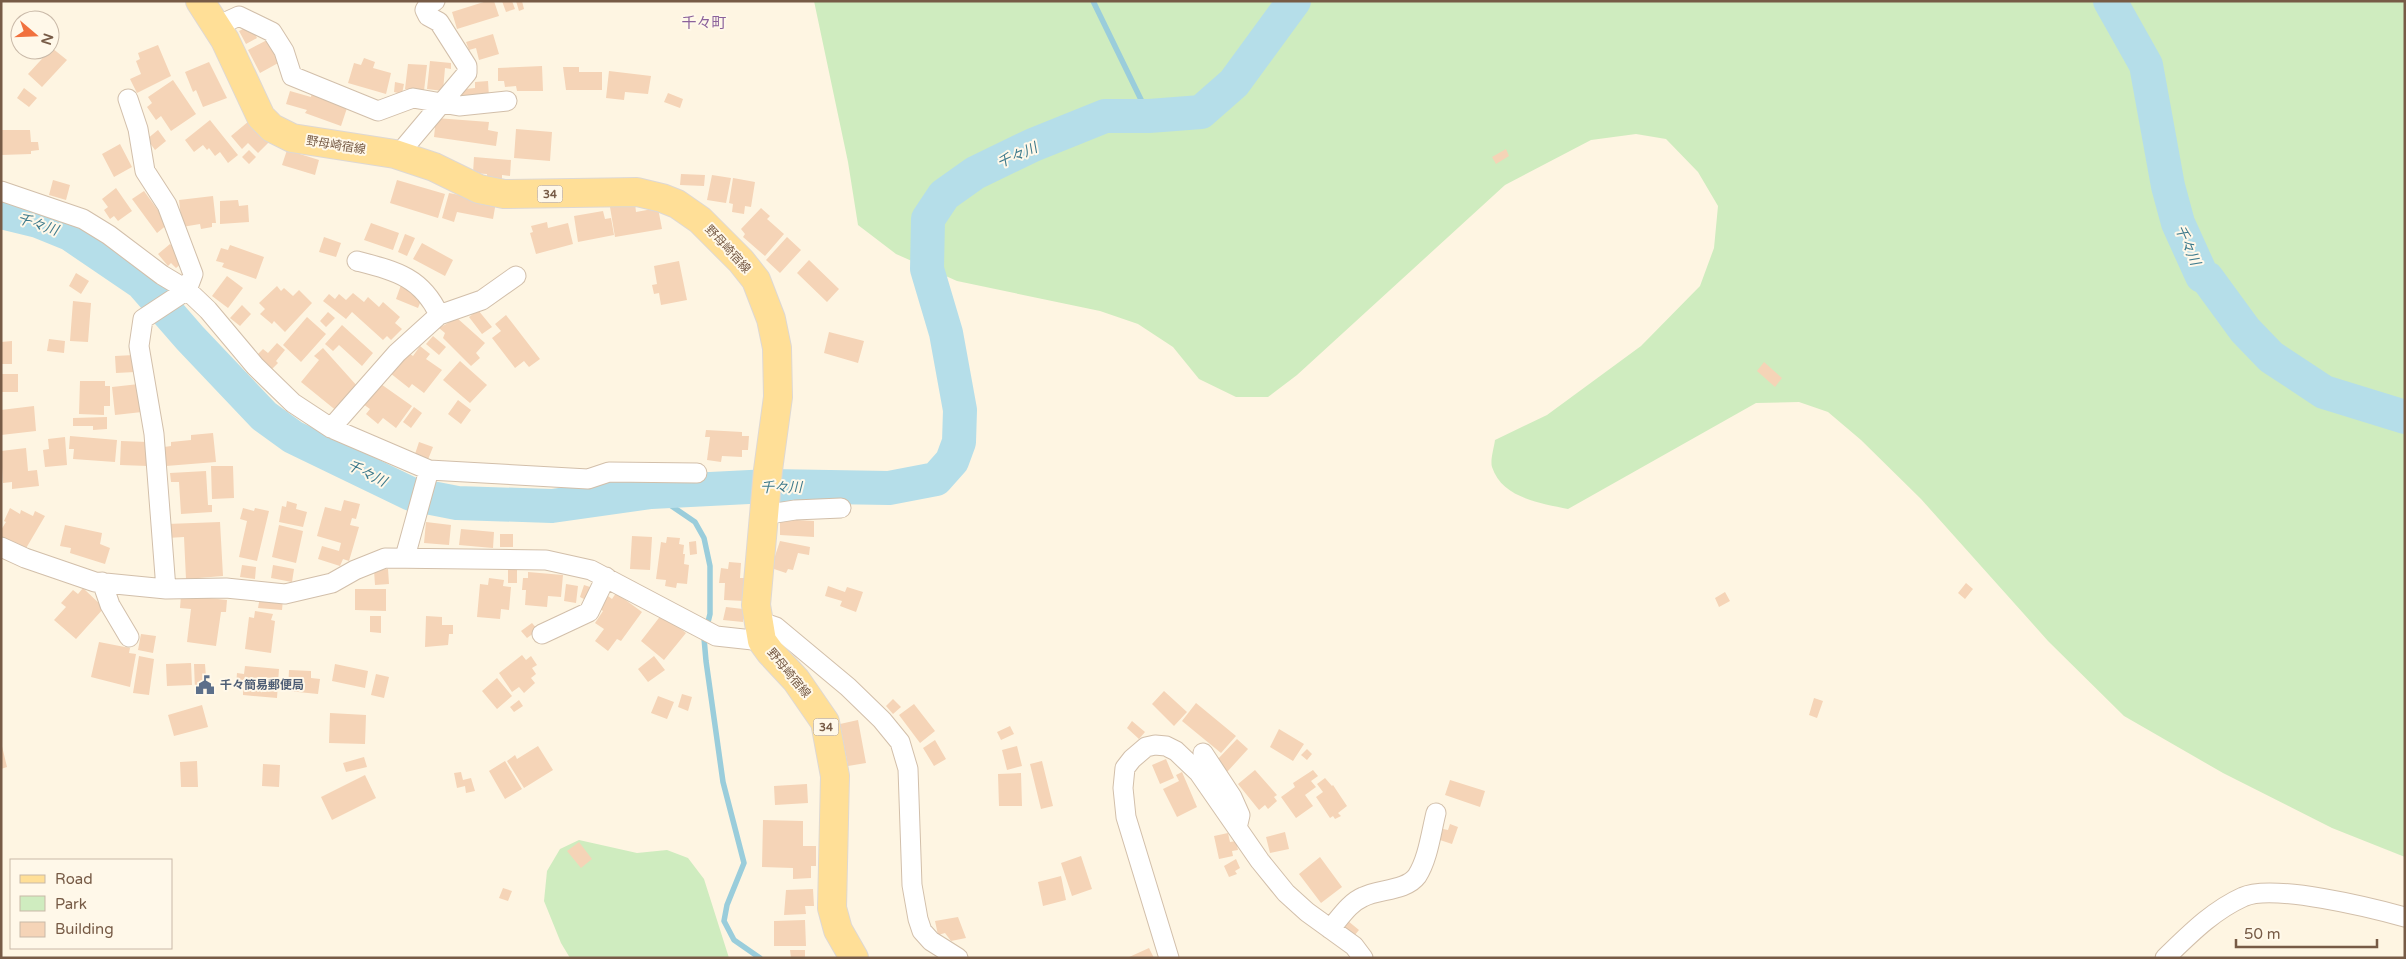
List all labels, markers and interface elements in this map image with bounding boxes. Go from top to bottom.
north arrow [10,10,60,60]
district label: 千々町 [681,14,727,32]
text: N [37,31,57,47]
street label: 野母崎宿線 [305,133,367,157]
water label: 千々川 [995,138,1042,172]
road number: 34 [538,185,562,202]
water label: 千々川 [15,210,62,240]
street label: 野母崎宿線 [702,222,754,276]
water label: 千々川 [2171,223,2205,270]
water label: 千々川 [344,457,391,491]
water label: 千々川 [760,479,804,496]
street label: 野母崎宿線 [764,646,814,700]
public building icon: 千々簡易郵便局 [194,674,216,696]
place label: 千々簡易郵便局 [220,678,304,692]
road number: 34 [814,719,838,736]
legend [10,859,172,949]
text: Road [55,870,93,888]
text: Park [55,895,87,913]
scale bar [2236,916,2377,948]
text: Building [55,920,114,938]
text: 50 m [2244,925,2281,943]

